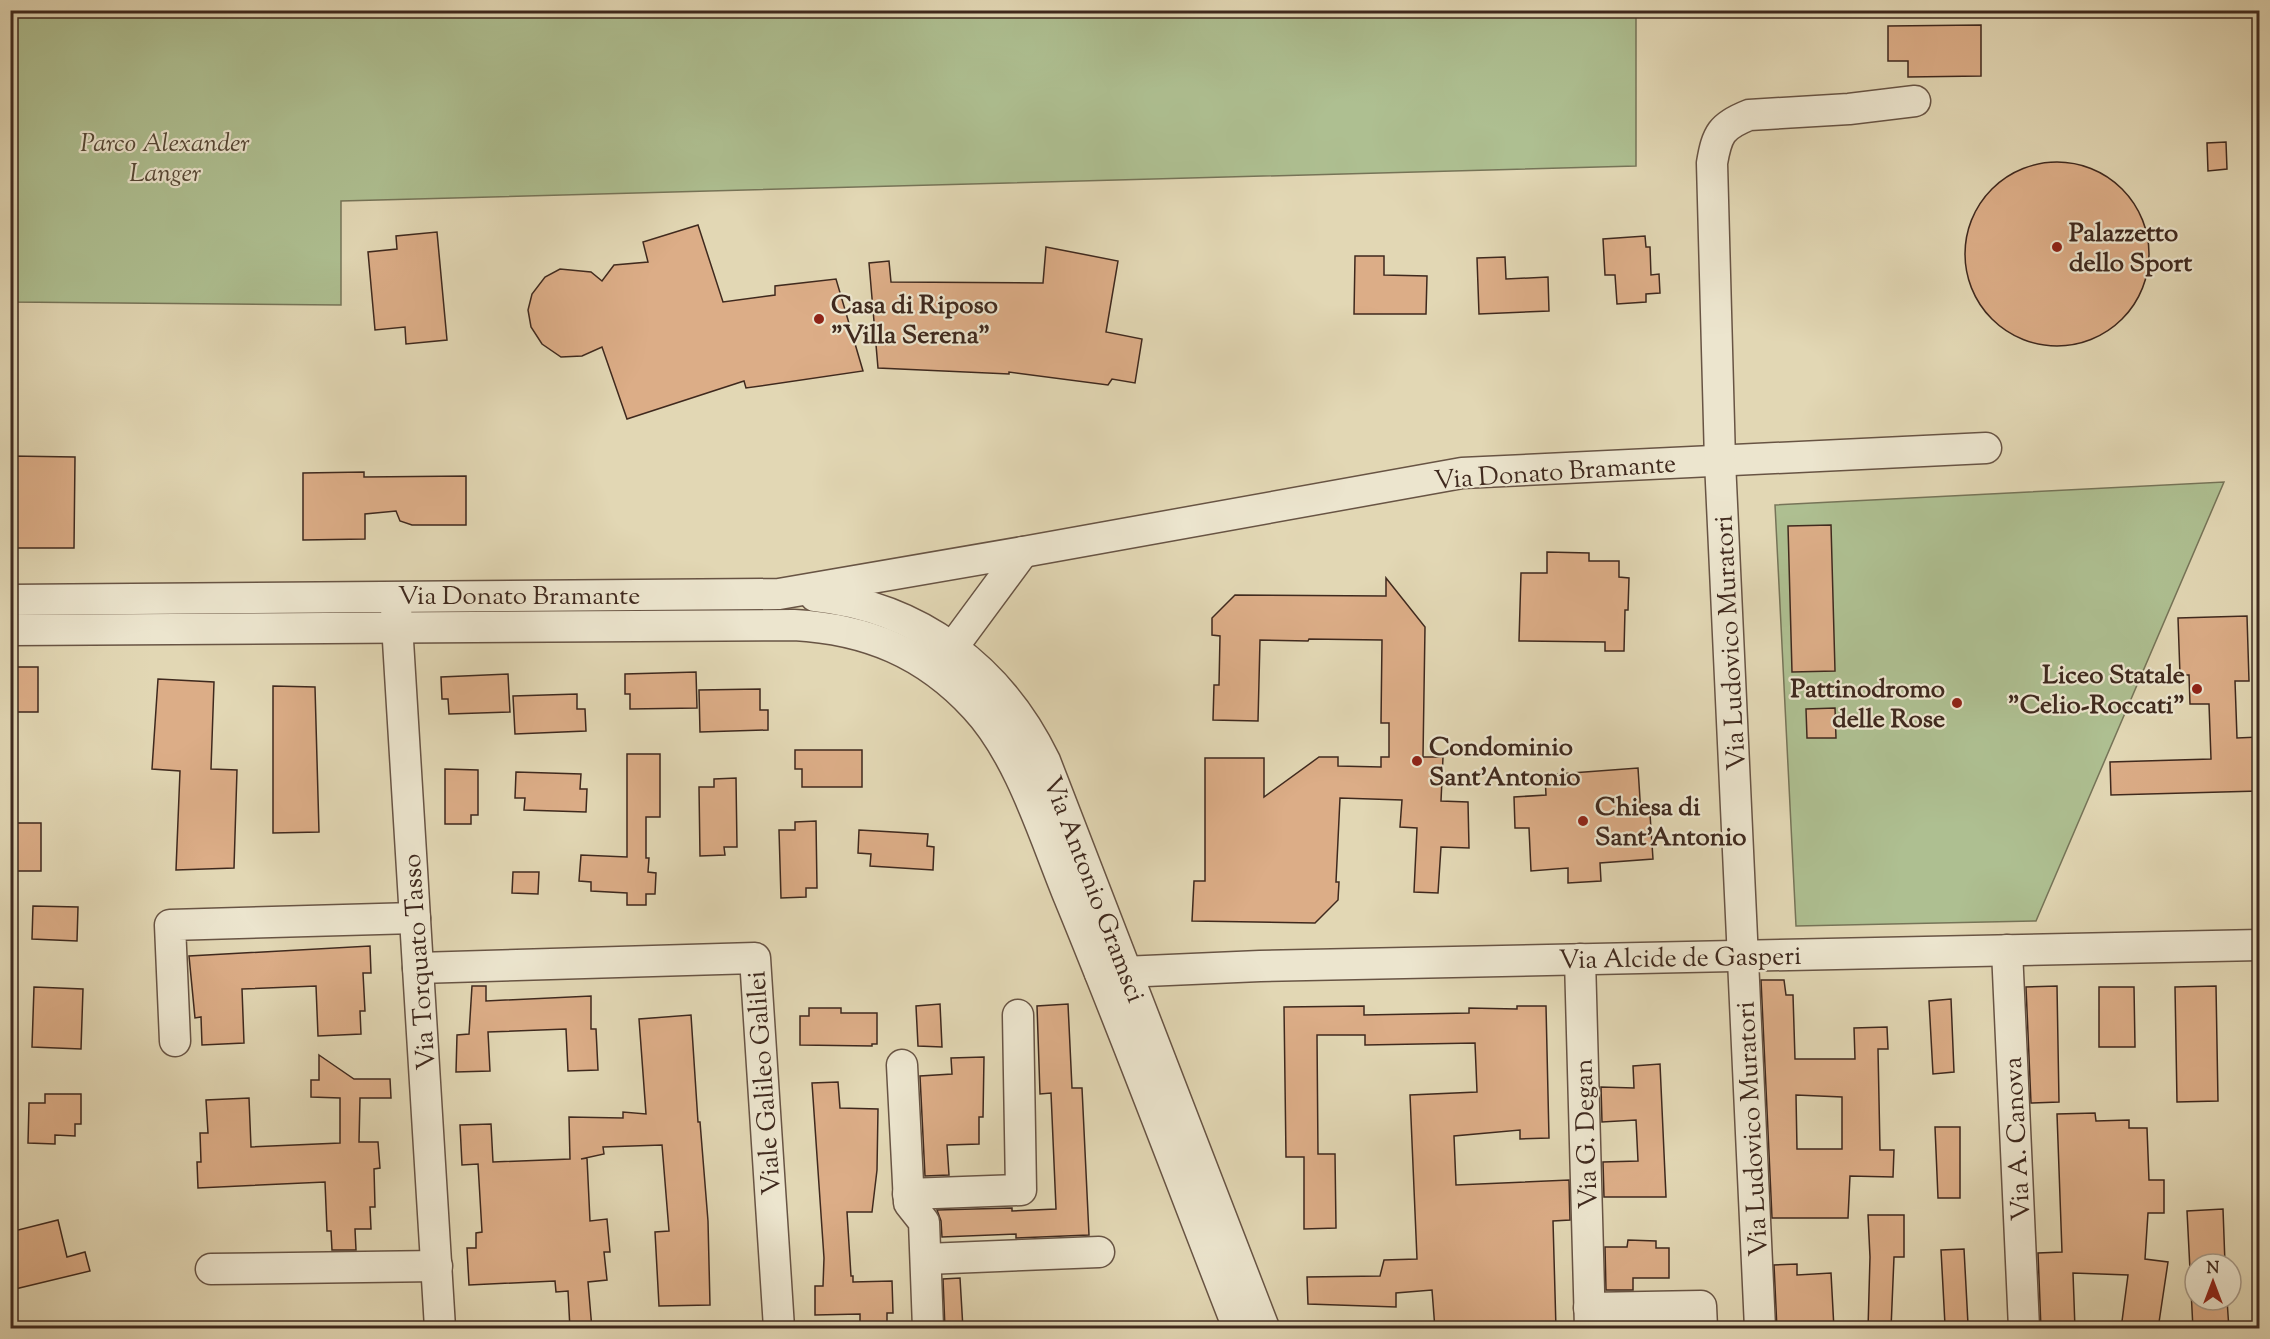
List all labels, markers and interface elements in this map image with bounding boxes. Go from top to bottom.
park label: Parco Alexander Langer [80,126,250,193]
place label: Palazzetto dello Sport [2069,216,2192,283]
marker: Palazzetto dello Sport [2050,240,2064,254]
place label: Casa di Riposo "Villa Serena" [831,288,998,355]
marker: Casa di Riposo "Villa Serena" [812,312,826,326]
street label: Via Donato Bramante [1433,447,1677,500]
street label: Via Ludovico Muratori [1706,514,1757,771]
street label: Via Donato Bramante [398,579,640,616]
place label: Liceo Statale "Celio-Roccati" [2008,658,2185,725]
place label: Pattinodromo delle Rose [1791,672,1945,739]
marker: Liceo Statale "Celio-Roccati" [2190,682,2204,696]
marker: Pattinodromo delle Rose [1950,696,1964,710]
place label: Condominio Sant'Antonio [1429,730,1581,797]
marker: Condominio Sant'Antonio [1410,754,1424,768]
street label: Via Antonio Gramsci [1032,771,1153,1009]
place label: Chiesa di Sant'Antonio [1595,790,1747,857]
marker: Chiesa di Sant'Antonio [1576,814,1590,828]
street label: Via Torquato Tasso [394,853,447,1071]
street label: Via Alcide de Gasperi [1558,939,1802,980]
street label: Viale Galileo Galilei [739,969,792,1196]
street label: Via Ludovico Muratori [1728,1000,1779,1257]
street label: Via A. Canova [1996,1056,2041,1222]
street label: Via G. Degan [1566,1058,1609,1210]
north arrow [2183,1252,2243,1312]
text: N [2207,1258,2220,1281]

